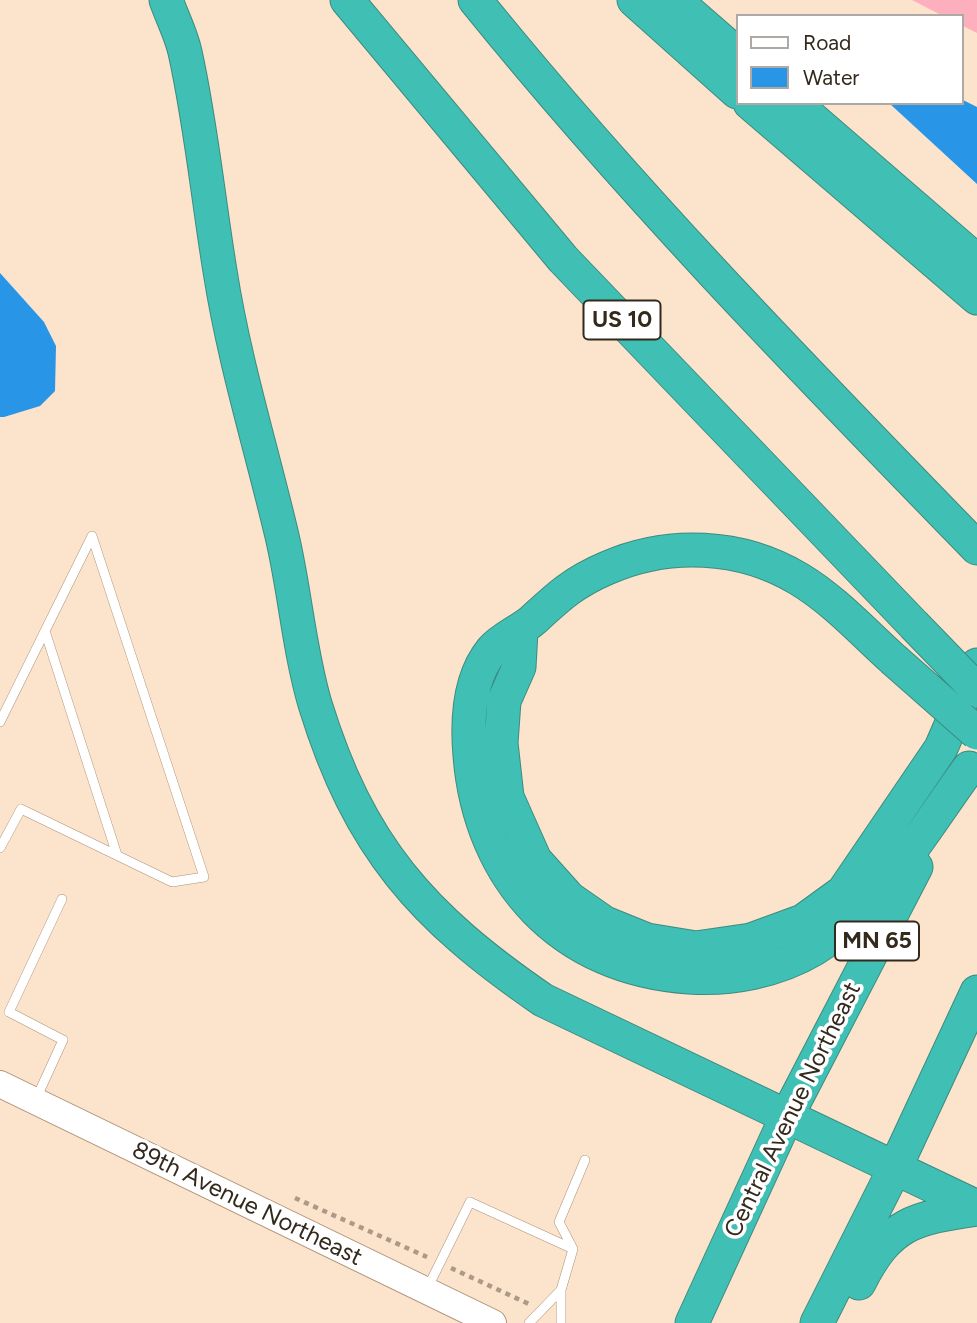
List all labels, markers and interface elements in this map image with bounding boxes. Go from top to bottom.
legend [736,14,963,105]
text: Road [803,30,851,55]
text: Water [803,65,859,90]
road number: US 10 [584,300,660,340]
road number: MN 65 [835,922,919,960]
street label: Central Avenue Northeast [719,978,867,1242]
street label: 89th Avenue Northeast [127,1136,367,1272]

